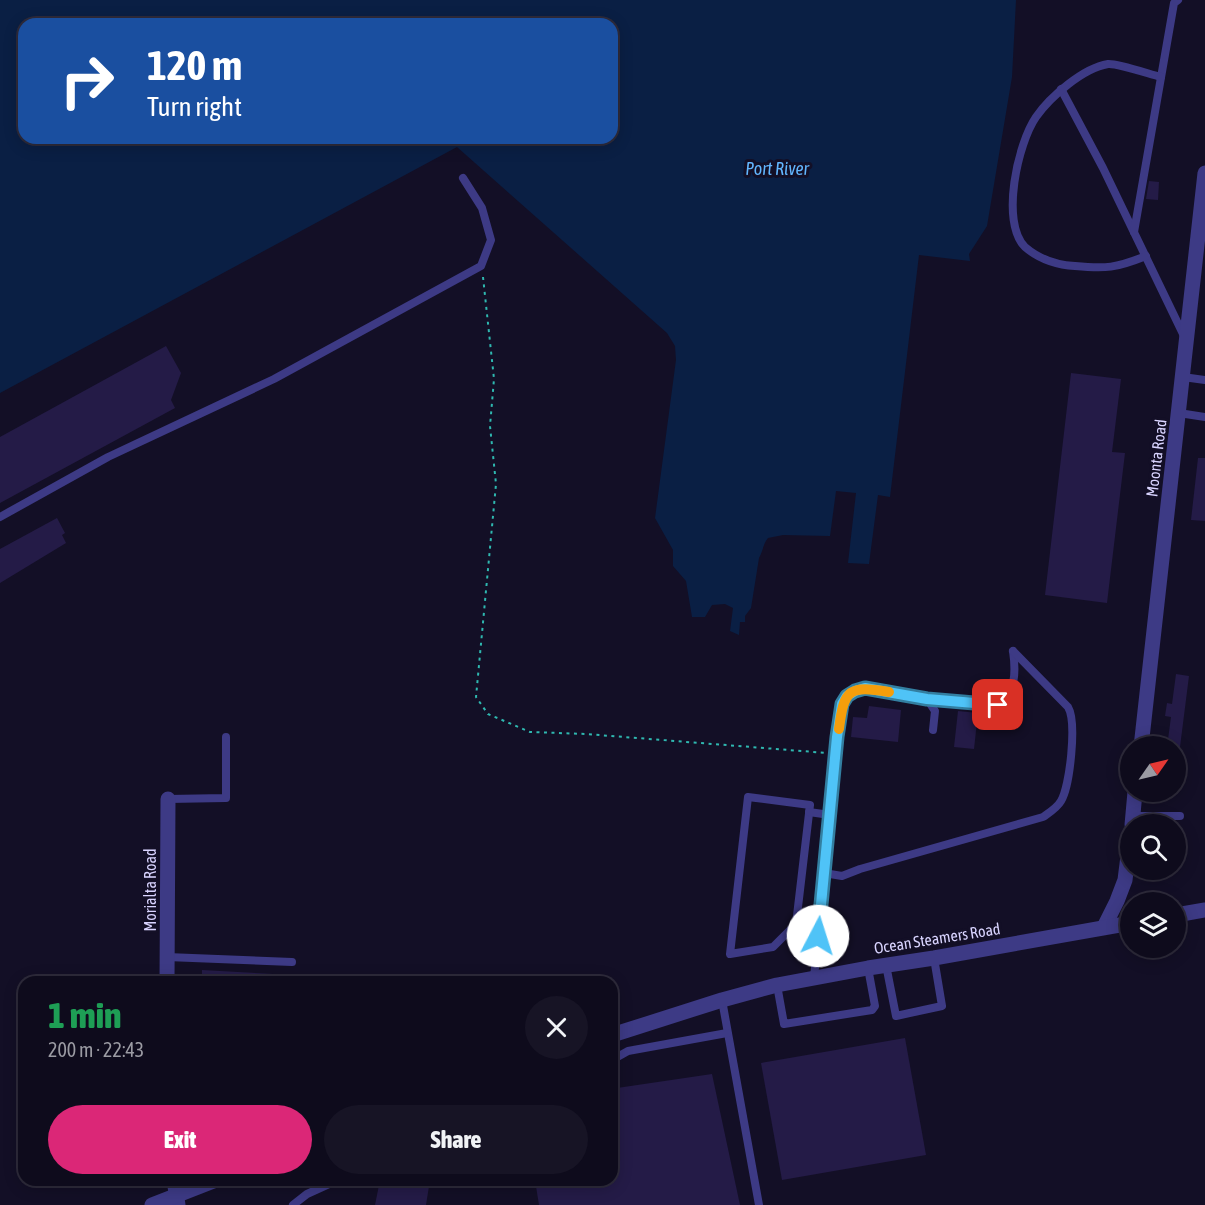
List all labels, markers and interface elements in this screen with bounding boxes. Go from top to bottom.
text: 120 m [147,41,242,89]
icon: right [48,42,126,120]
text: Turn right [147,91,242,122]
water label: Port River [745,158,810,179]
street label: Moonta Road [1142,418,1170,498]
pin [972,679,1023,730]
icon: arrive [981,688,1014,721]
north arrow [1120,736,1186,802]
map controls [1120,736,1186,958]
button: search [1120,814,1186,880]
street label: Morialta Road [141,848,159,932]
button: layers [1120,892,1186,958]
position arrow [786,904,850,968]
street label: Ocean Steamers Road [873,919,1001,957]
text: 1 min [48,994,122,1036]
button: close [525,996,588,1059]
text: 200 m · 22:43 [48,1038,144,1061]
button: Exit [48,1105,312,1174]
button: Share [324,1105,588,1174]

